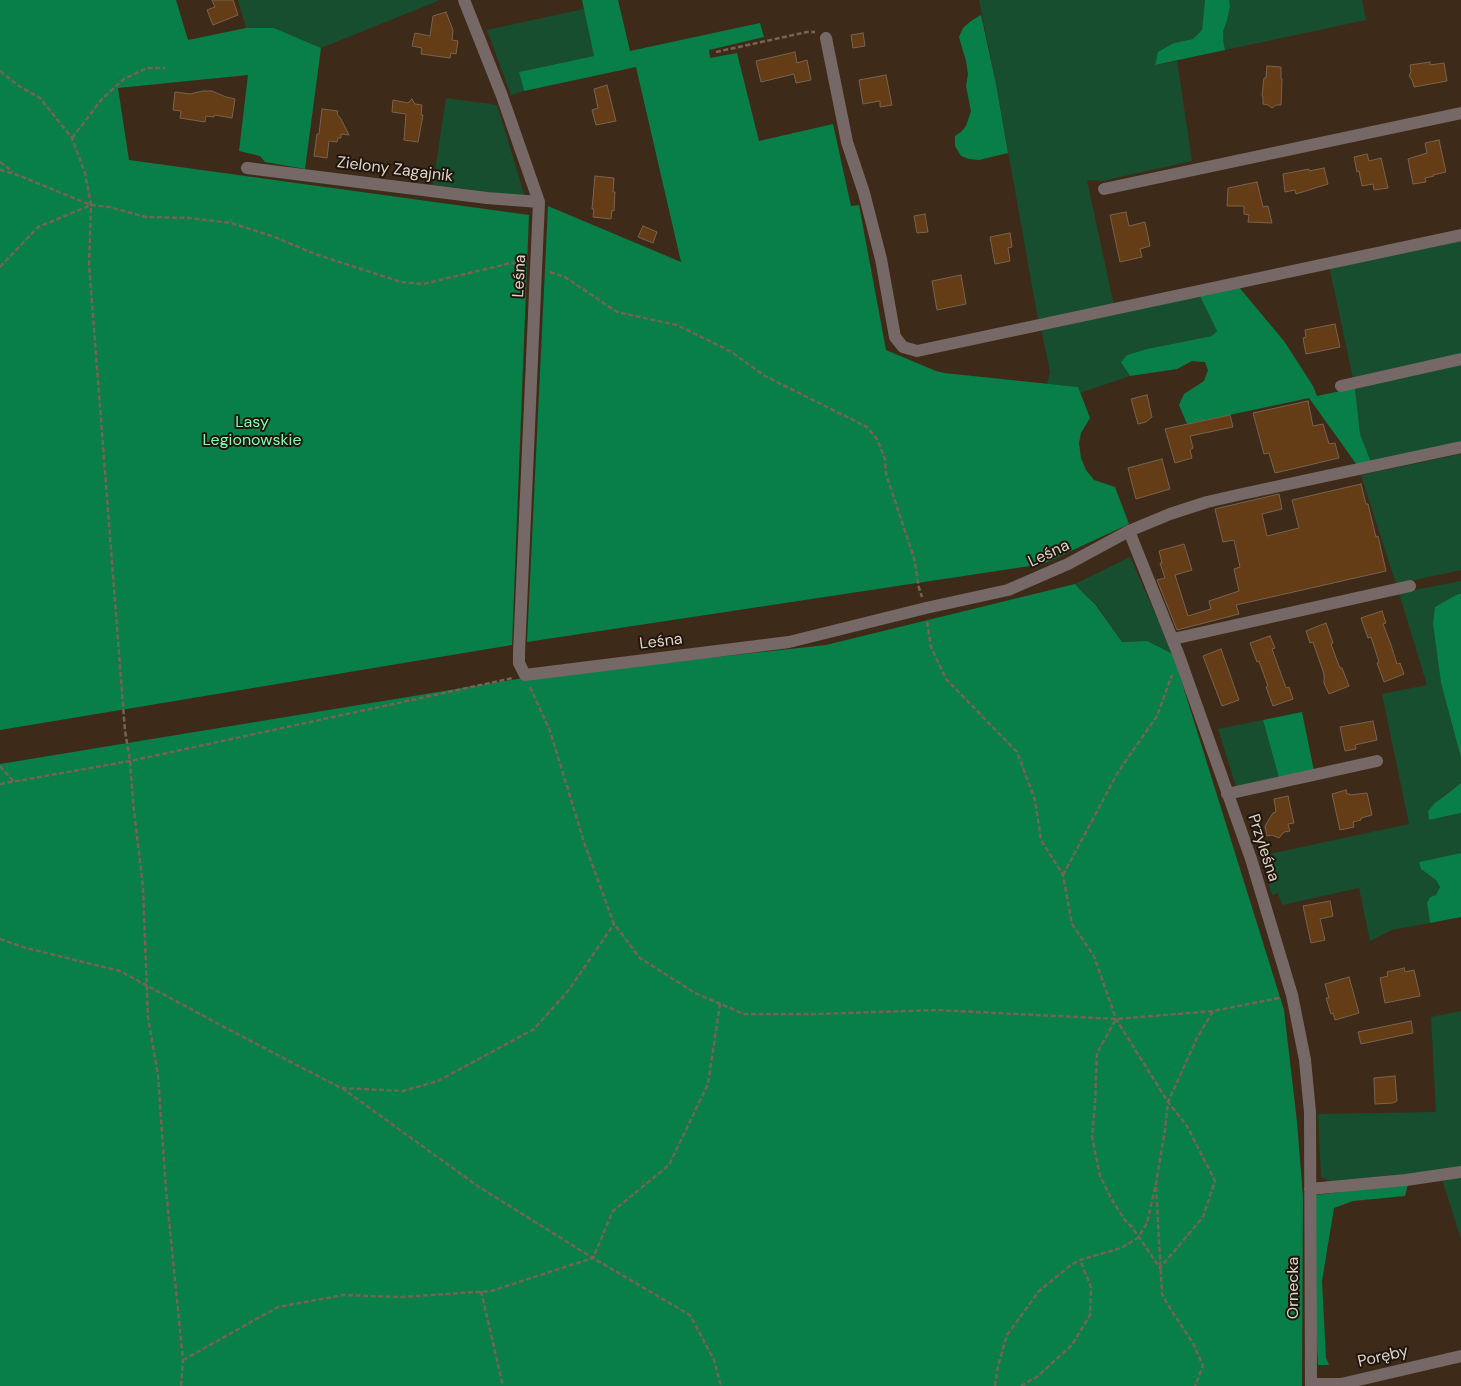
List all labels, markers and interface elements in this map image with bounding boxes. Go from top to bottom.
street label: Zielony Zagajnik [336,153,454,187]
street label: Leśna [509,254,531,298]
park label: Lasy Legionowskie [203,413,301,451]
street label: Leśna [1025,536,1073,572]
street label: Leśna [638,630,684,654]
street label: Przyleśna [1243,812,1283,884]
street label: Ornecka [1284,1257,1304,1319]
street label: Poręby [1356,1342,1410,1372]

